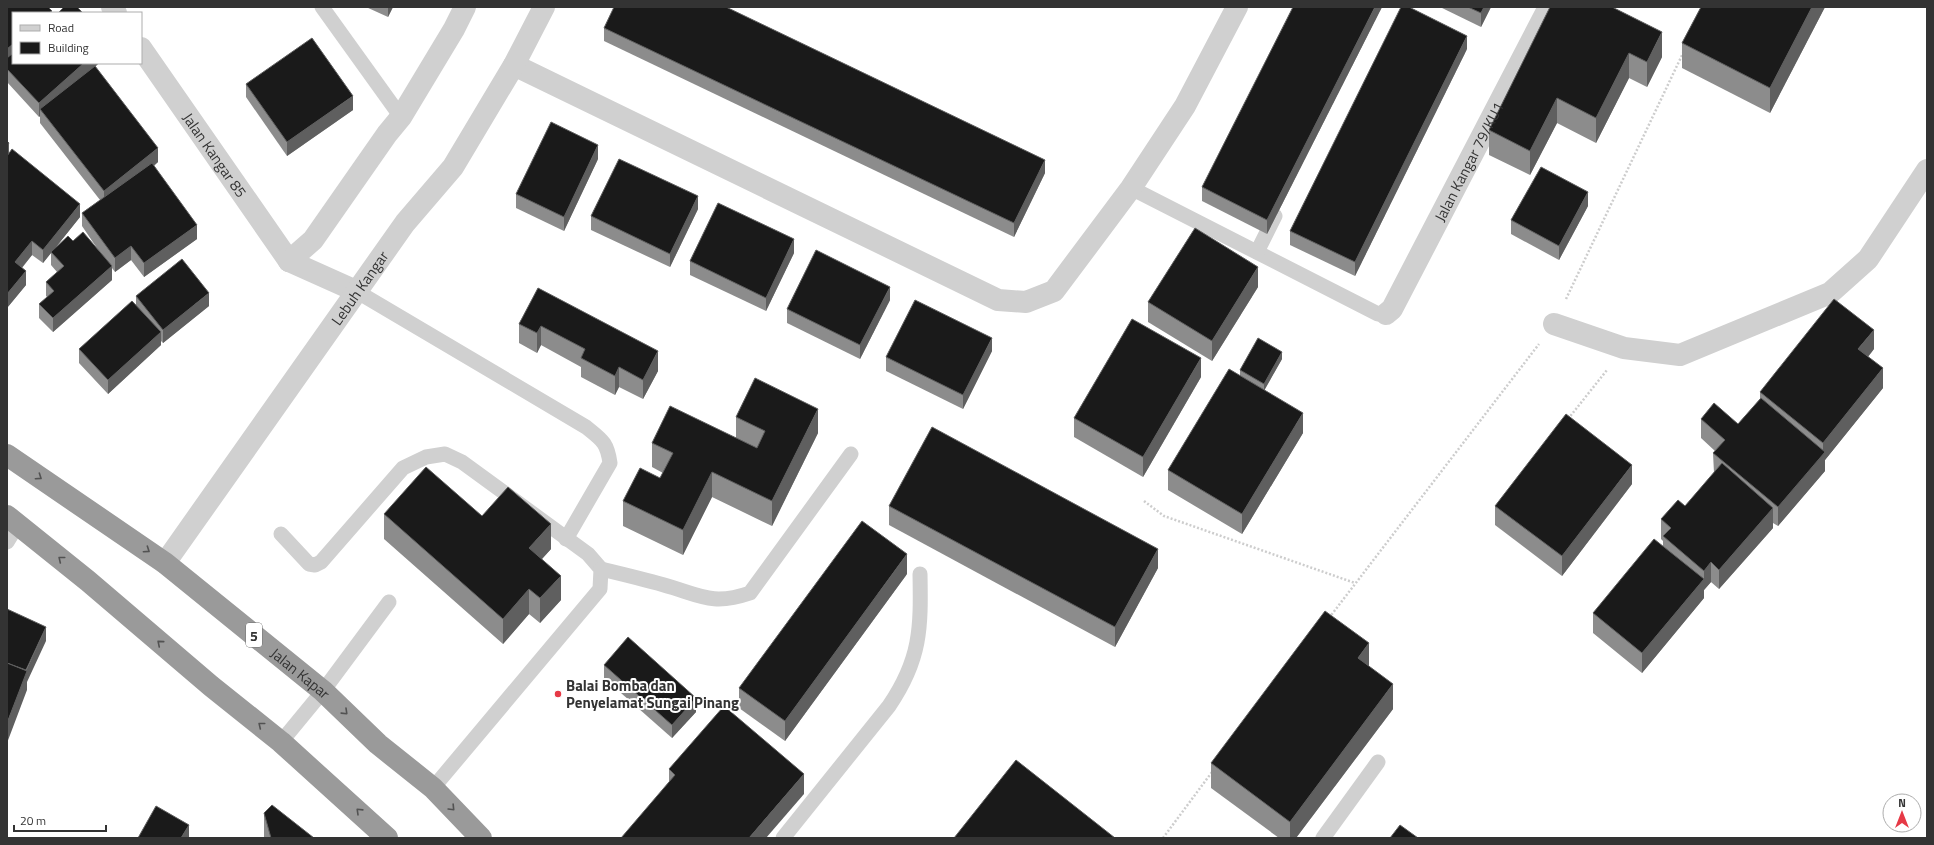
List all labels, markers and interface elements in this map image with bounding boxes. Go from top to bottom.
legend [12,12,142,64]
text: Road [48,18,74,37]
text: Building [48,38,89,57]
street label: Jalan Kangar 79/KU1 [1428,98,1509,225]
street label: Jalan Kangar 85 [178,108,253,202]
street label: Lebuh Kangar [325,246,394,330]
one-way arrow [35,472,42,480]
one-way arrow [142,545,149,552]
one-way arrow [58,557,65,564]
road number: 5 [246,623,262,647]
one-way arrow [158,640,165,647]
street label: Jalan Kapar [266,642,336,704]
place label: Balai Bomba dan Penyelamat Sungai Pinang [566,674,739,714]
marker: Balai Bomba dan Penyelamat Sungai Pinang [553,689,563,699]
one-way arrow [340,707,348,715]
one-way arrow [258,723,265,730]
north arrow [1882,793,1922,833]
text: N [1898,795,1906,811]
one-way arrow [447,803,455,811]
scale bar [14,807,106,833]
one-way arrow [356,809,363,816]
text: 20 m [20,811,46,830]

